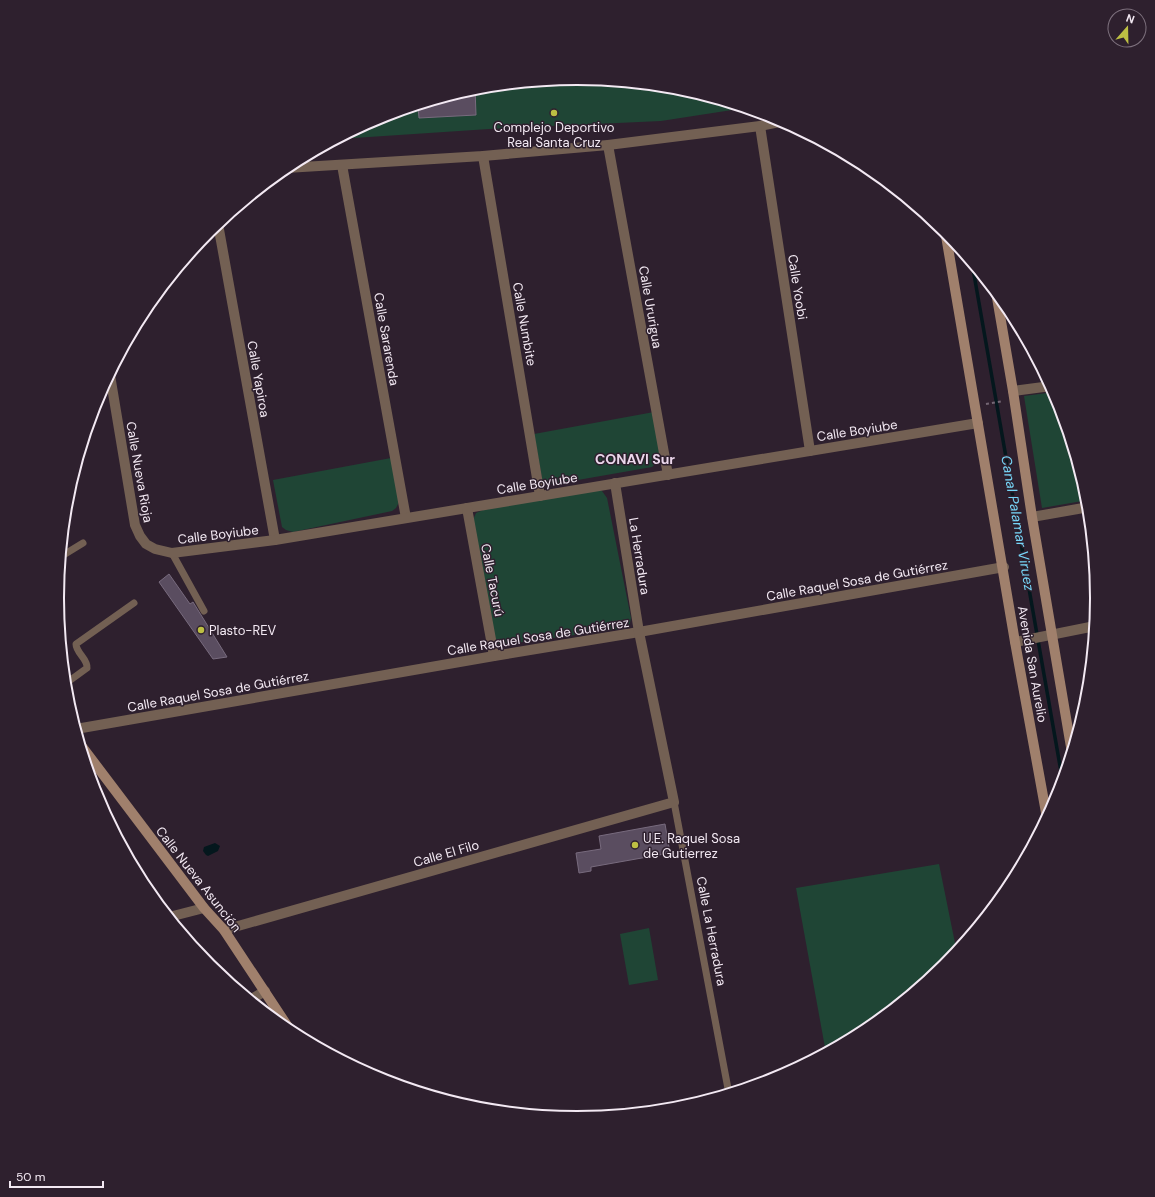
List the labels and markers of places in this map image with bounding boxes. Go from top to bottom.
marker: Complejo Deportivo Real Santa Cruz [549,108,559,118]
place label: Complejo Deportivo Real Santa Cruz [494,119,615,151]
place label: Plasto-REV [209,622,276,639]
marker: Plasto-REV [196,625,206,635]
place label: U.E. Raquel Sosa de Gutierrez [643,830,740,862]
marker: U.E. Raquel Sosa de Gutierrez [630,840,640,850]

